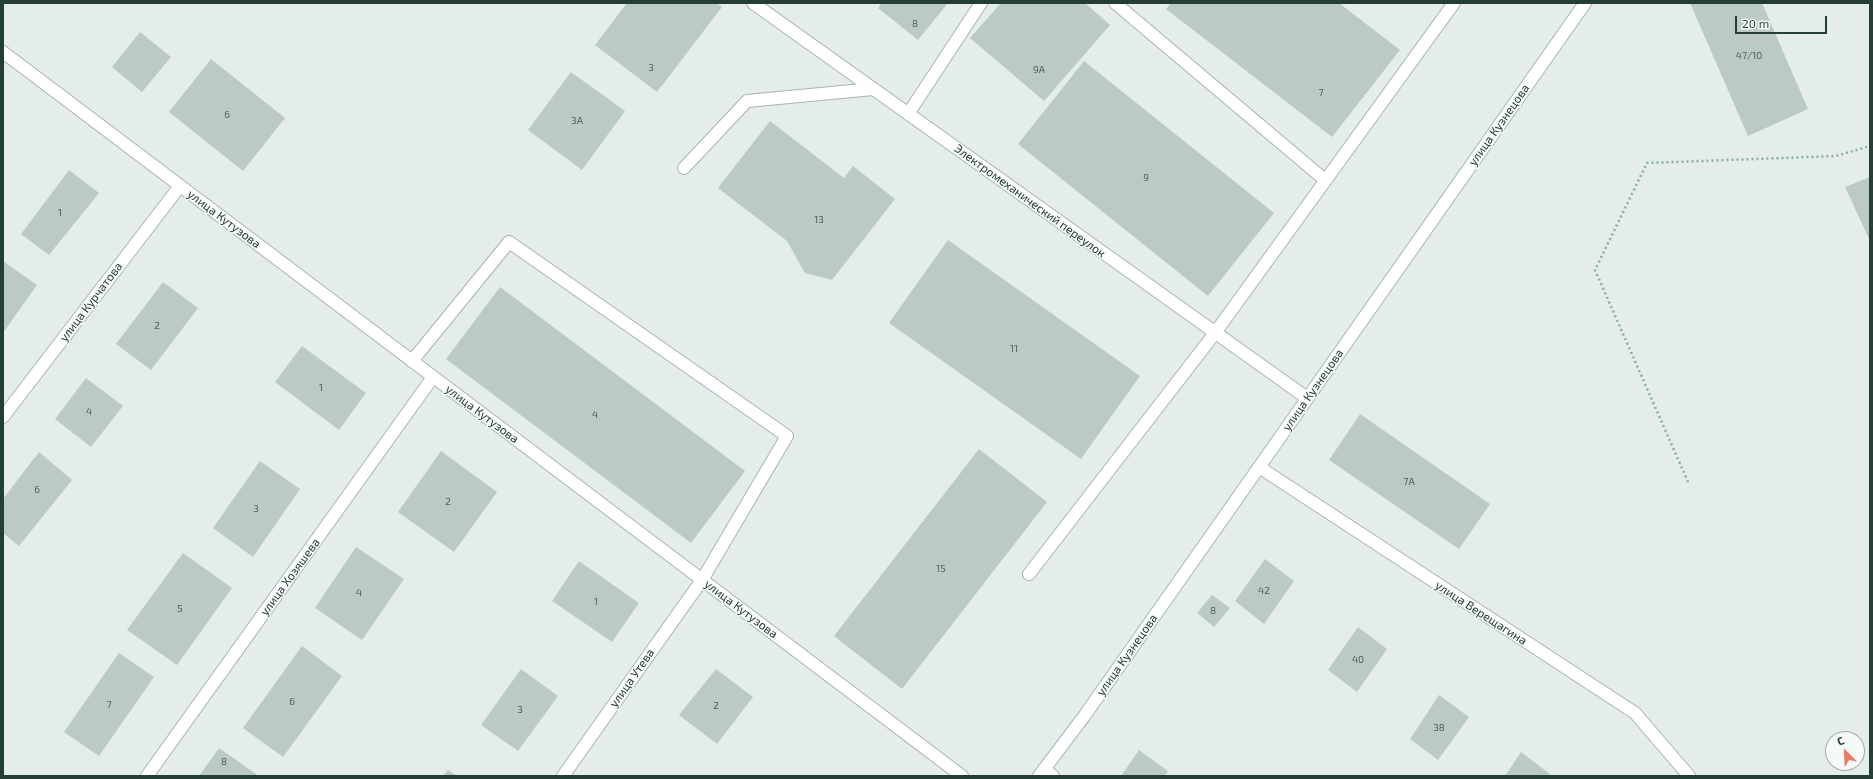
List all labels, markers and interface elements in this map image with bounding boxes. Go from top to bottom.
scale bar [1737,8,1829,34]
text: 20 m [1742,16,1769,30]
house number: 8 [912,18,918,30]
house number: 47/10 [1736,50,1762,62]
house number: 3 [648,62,654,74]
house number: 9А [1033,64,1045,76]
street label: улица Кузнецова [1466,81,1532,169]
house number: 7 [1318,87,1324,99]
house number: 6 [224,109,230,121]
house number: 3А [571,115,583,127]
street label: Электромеханический переулок [952,141,1108,261]
house number: 9 [1143,172,1149,184]
street label: улица Кутузова [185,187,263,251]
house number: 1 [58,207,62,219]
house number: 13 [814,214,824,226]
street label: улица Курчатова [57,260,125,344]
house number: 2 [154,320,160,332]
house number: 11 [1010,343,1018,355]
street label: улица Кузнецова [1280,346,1346,434]
house number: 1 [319,382,323,394]
street label: улица Кутузова [443,382,521,446]
house number: 4 [86,406,92,418]
house number: 4 [592,409,598,421]
house number: 7А [1403,476,1415,488]
house number: 6 [34,484,40,496]
house number: 2 [445,496,451,508]
house number: 3 [253,503,259,515]
street label: улица Хозяшева [257,536,323,618]
house number: 15 [936,563,946,575]
street label: улица Кутузова [702,577,780,641]
street label: улица Верещагина [1432,578,1530,648]
house number: 42 [1258,585,1270,597]
house number: 4 [356,587,362,599]
house number: 1 [594,596,598,608]
house number: 5 [177,603,183,615]
house number: 8 [1210,605,1216,617]
street label: улица Кузнецова [1094,611,1160,699]
street label: улица Утева [606,646,658,710]
house number: 40 [1352,654,1364,666]
house number: 6 [289,696,295,708]
house number: 7 [106,699,112,711]
house number: 2 [713,700,719,712]
house number: 3 [517,704,523,716]
house number: 38 [1433,722,1445,734]
north arrow [1825,731,1865,771]
text: С [1835,733,1846,748]
house number: 8 [221,756,227,768]

